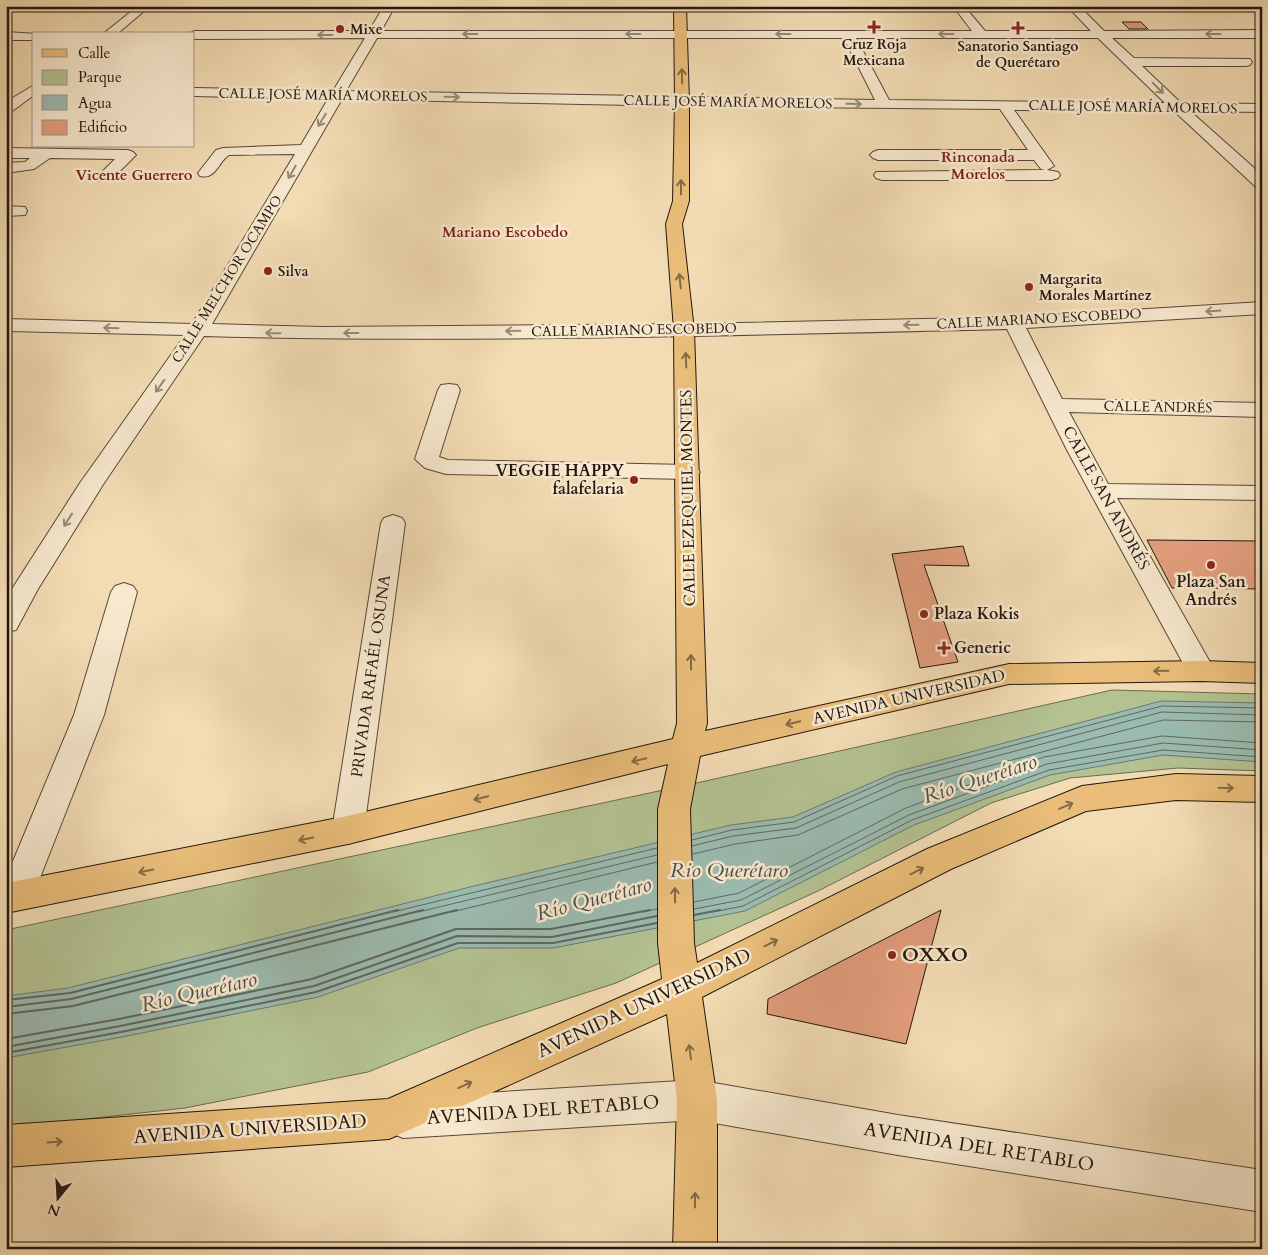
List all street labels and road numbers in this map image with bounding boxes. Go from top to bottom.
street label: CALLE JOSÉ MARÍA MORELOS [218,84,428,106]
street label: CALLE JOSÉ MARÍA MORELOS [623,91,833,113]
street label: CALLE JOSÉ MARÍA MORELOS [1028,96,1238,118]
street label: CALLE MELCHOR OCAMPO [167,191,287,367]
street label: CALLE MARIANO ESCOBEDO [936,304,1142,334]
street label: CALLE MARIANO ESCOBEDO [531,319,737,341]
street label: CALLE EZEQUIEL MONTES [675,389,701,607]
street label: CALLE ANDRÉS [1104,397,1212,417]
street label: CALLE SAN ANDRÉS [1057,422,1155,574]
street label: PRIVADA RAFAÉL OSUNA [346,573,396,779]
street label: AVENIDA UNIVERSIDAD [811,664,1007,730]
street label: AVENIDA UNIVERSIDAD [533,942,755,1064]
street label: AVENIDA DEL RETABLO [426,1089,660,1131]
street label: AVENIDA UNIVERSIDAD [133,1108,367,1150]
street label: AVENIDA DEL RETABLO [862,1116,1096,1178]

